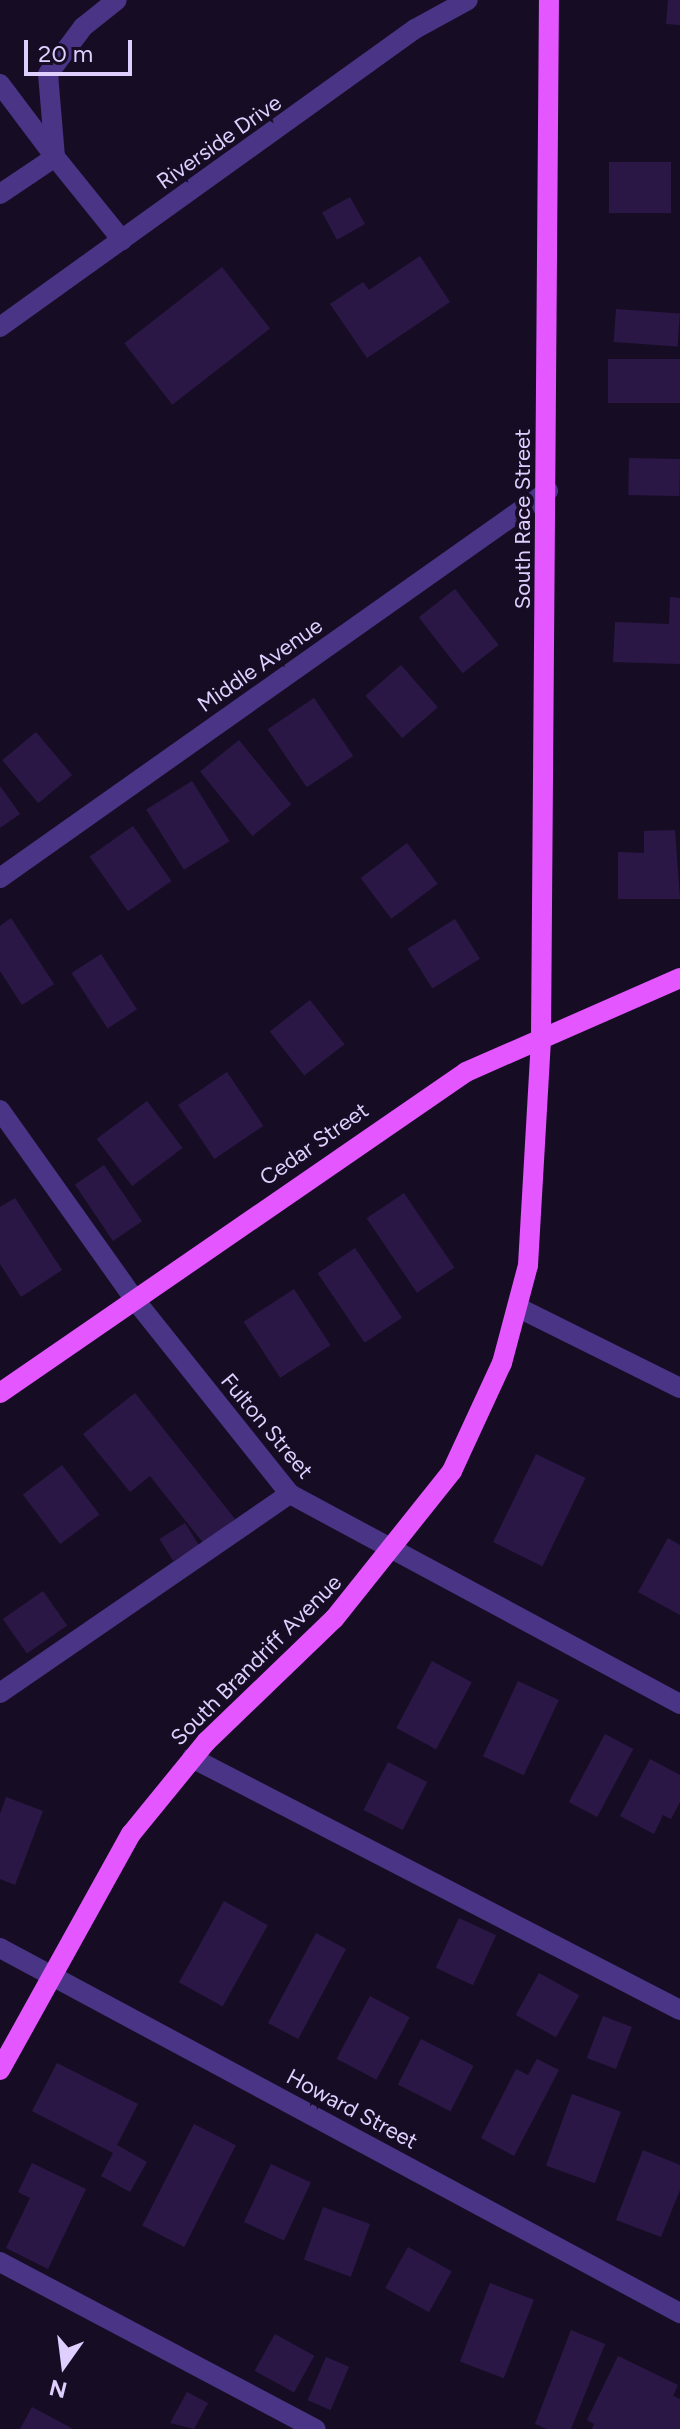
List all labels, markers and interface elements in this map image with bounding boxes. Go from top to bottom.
scale bar [28,24,136,74]
text: 20 m [38,39,93,68]
street label: Riverside Drive [152,89,286,195]
street label: South Race Street [510,429,536,609]
street label: Middle Avenue [193,612,327,718]
street label: Cedar Street [255,1097,373,1191]
street label: Fulton Street [215,1368,319,1484]
street label: South Brandriff Avenue [165,1569,347,1751]
street label: Howard Street [282,2063,422,2155]
north arrow [24,2325,104,2405]
text: N [47,2374,70,2404]

